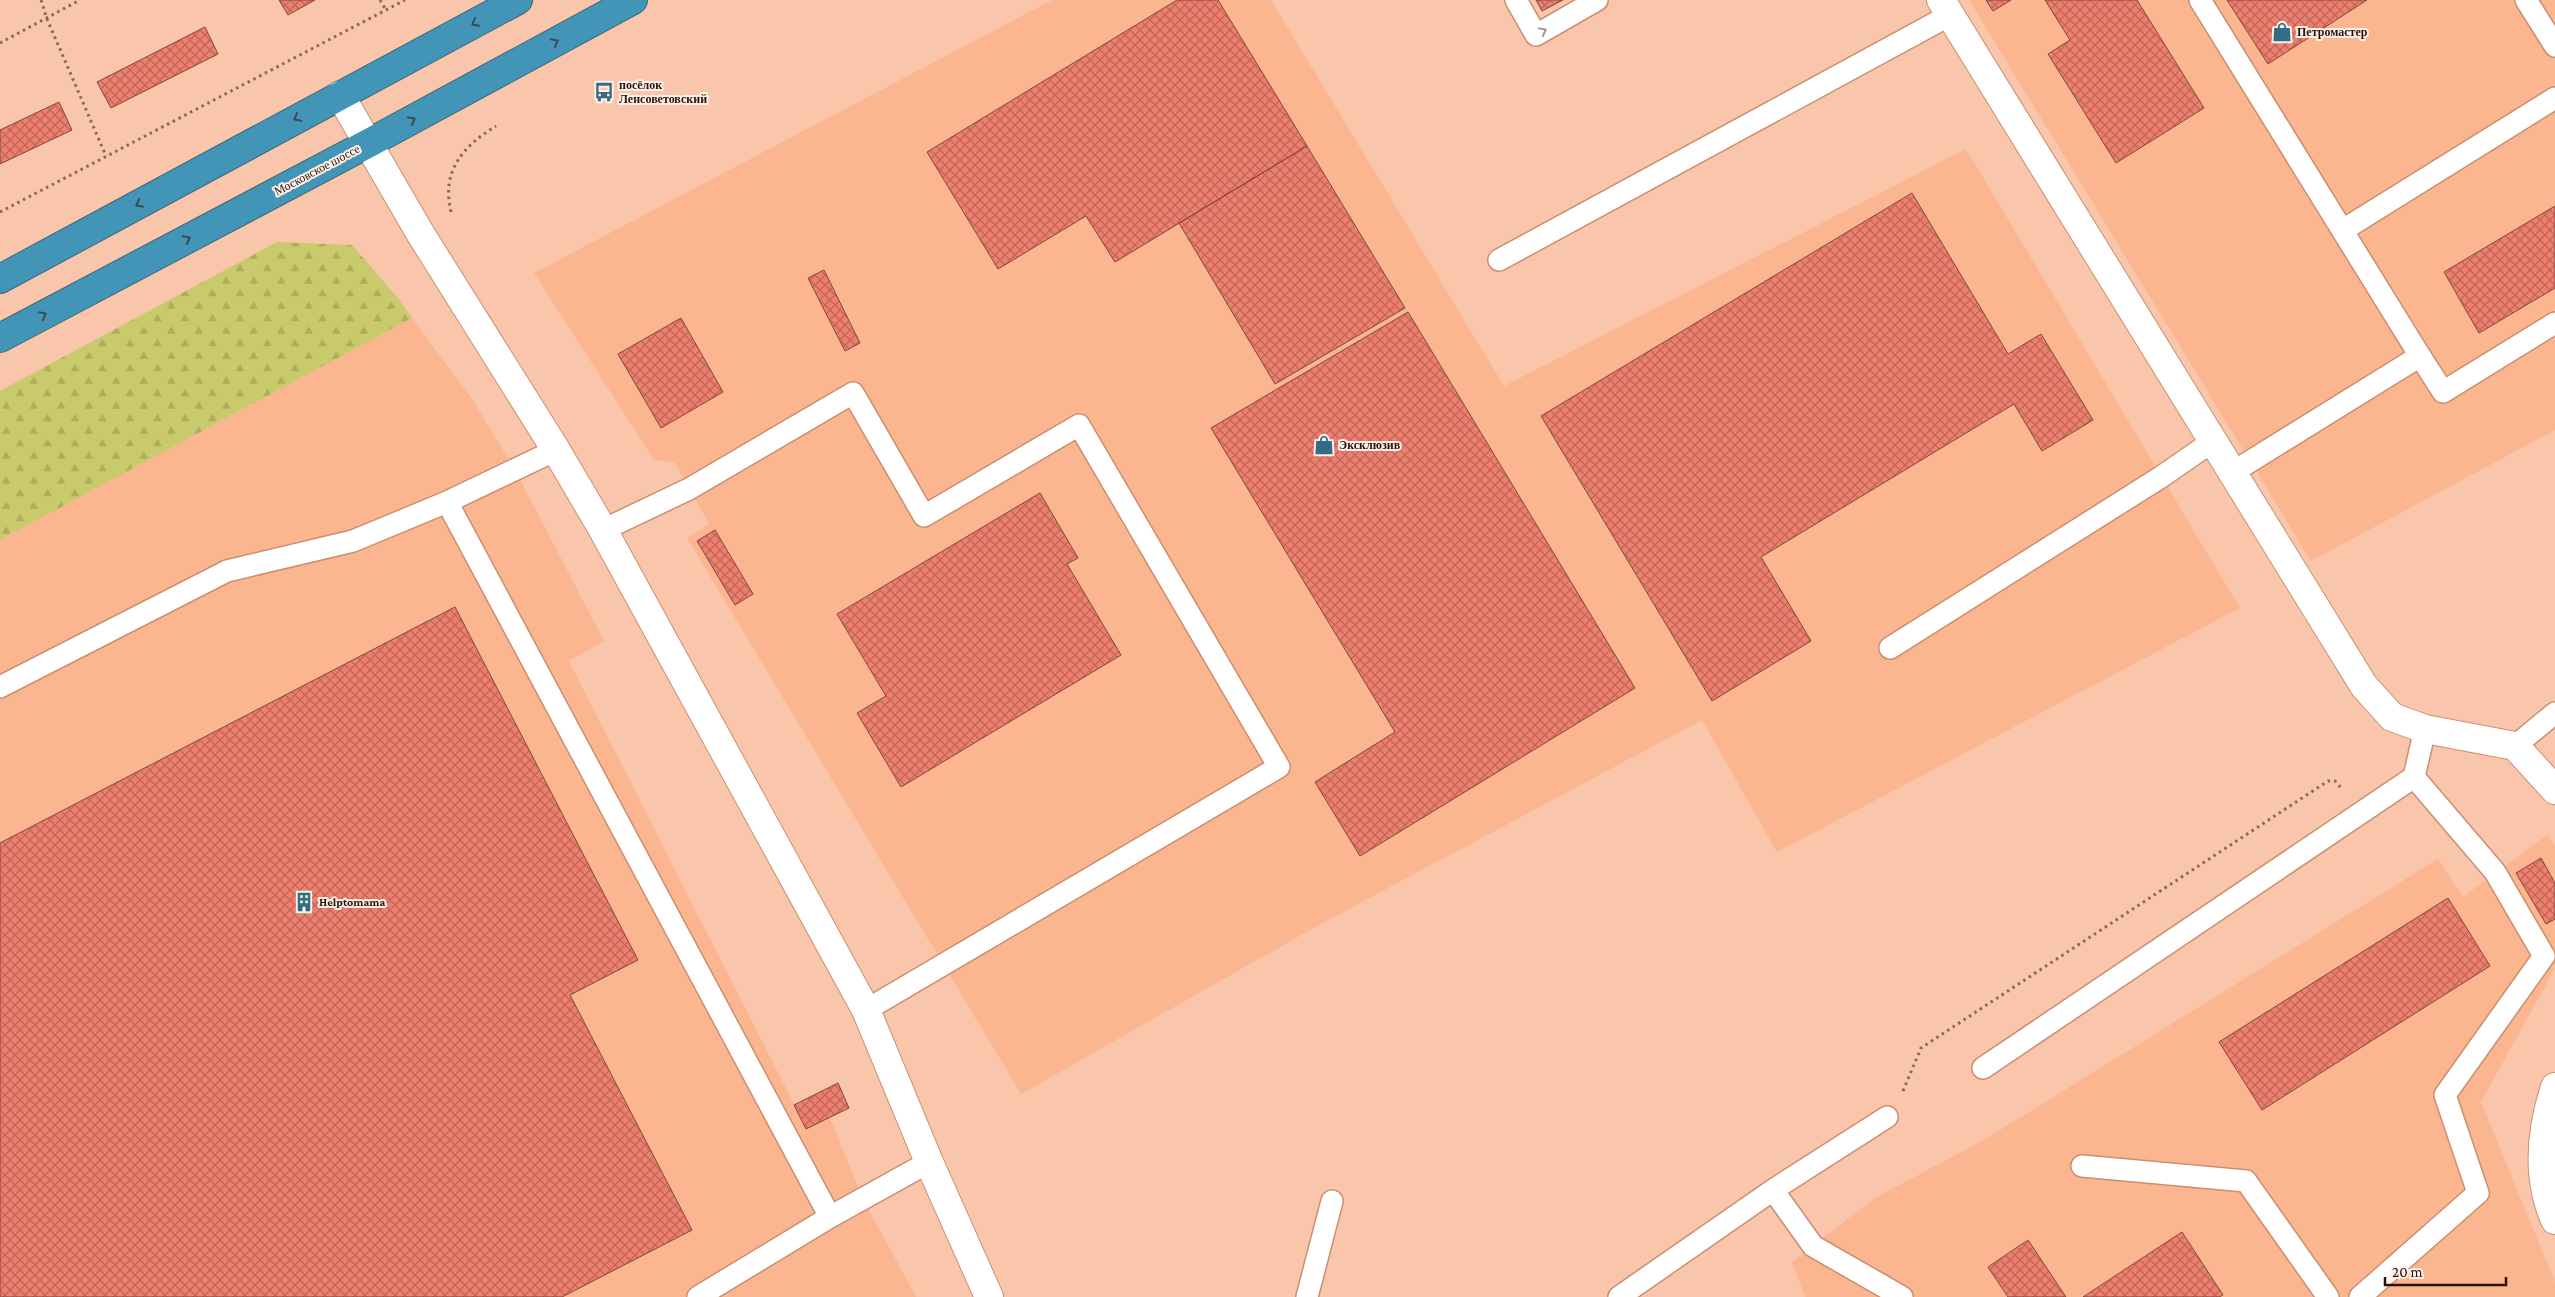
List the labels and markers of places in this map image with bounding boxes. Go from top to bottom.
shop icon: Петромастер [2271,21,2293,43]
place label: Петромастер [2297,25,2368,39]
place label: посёлок Ленсоветовский [619,78,707,106]
bus stop icon: посёлок Ленсоветовский [593,81,615,103]
shop icon: Эксклюзив [1313,434,1335,456]
place label: Эксклюзив [1339,438,1401,452]
building icon: Helptomama [293,891,315,913]
place label: Helptomama [319,895,386,909]

